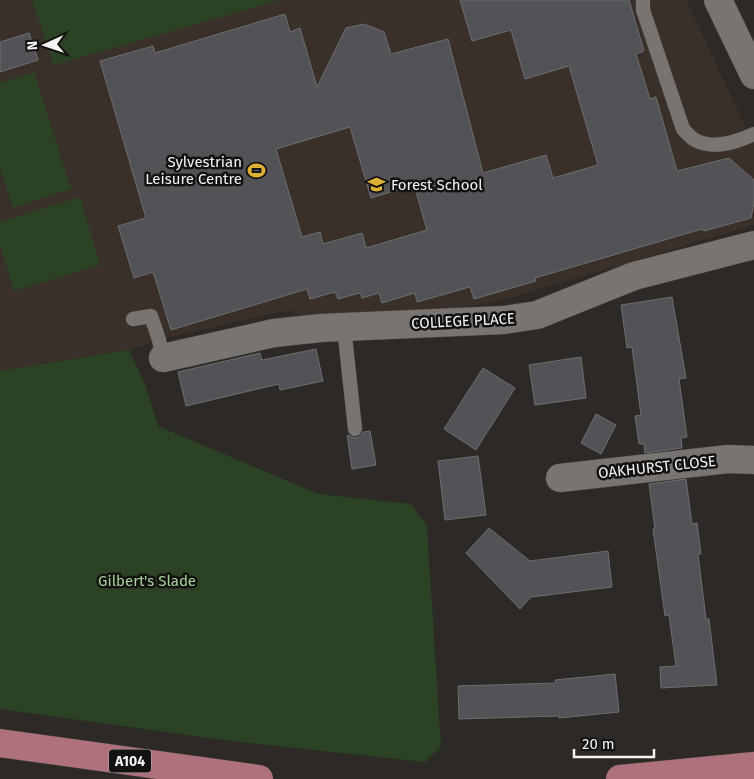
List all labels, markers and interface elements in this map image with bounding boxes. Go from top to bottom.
north arrow [20,20,70,70]
text: N [24,41,41,51]
place label: Sylvestrian Leisure Centre [145,153,242,188]
sports icon: Sylvestrian Leisure Centre [246,161,266,181]
school or university icon: Forest School [367,175,387,195]
place label: Forest School [391,176,483,194]
street label: COLLEGE PLACE [411,309,515,333]
street label: OAKHURST CLOSE [597,452,717,482]
park label: Gilbert's Slade [98,572,196,590]
scale bar [574,726,654,758]
text: 20 m [582,735,615,753]
road number: A104 [109,749,151,772]

